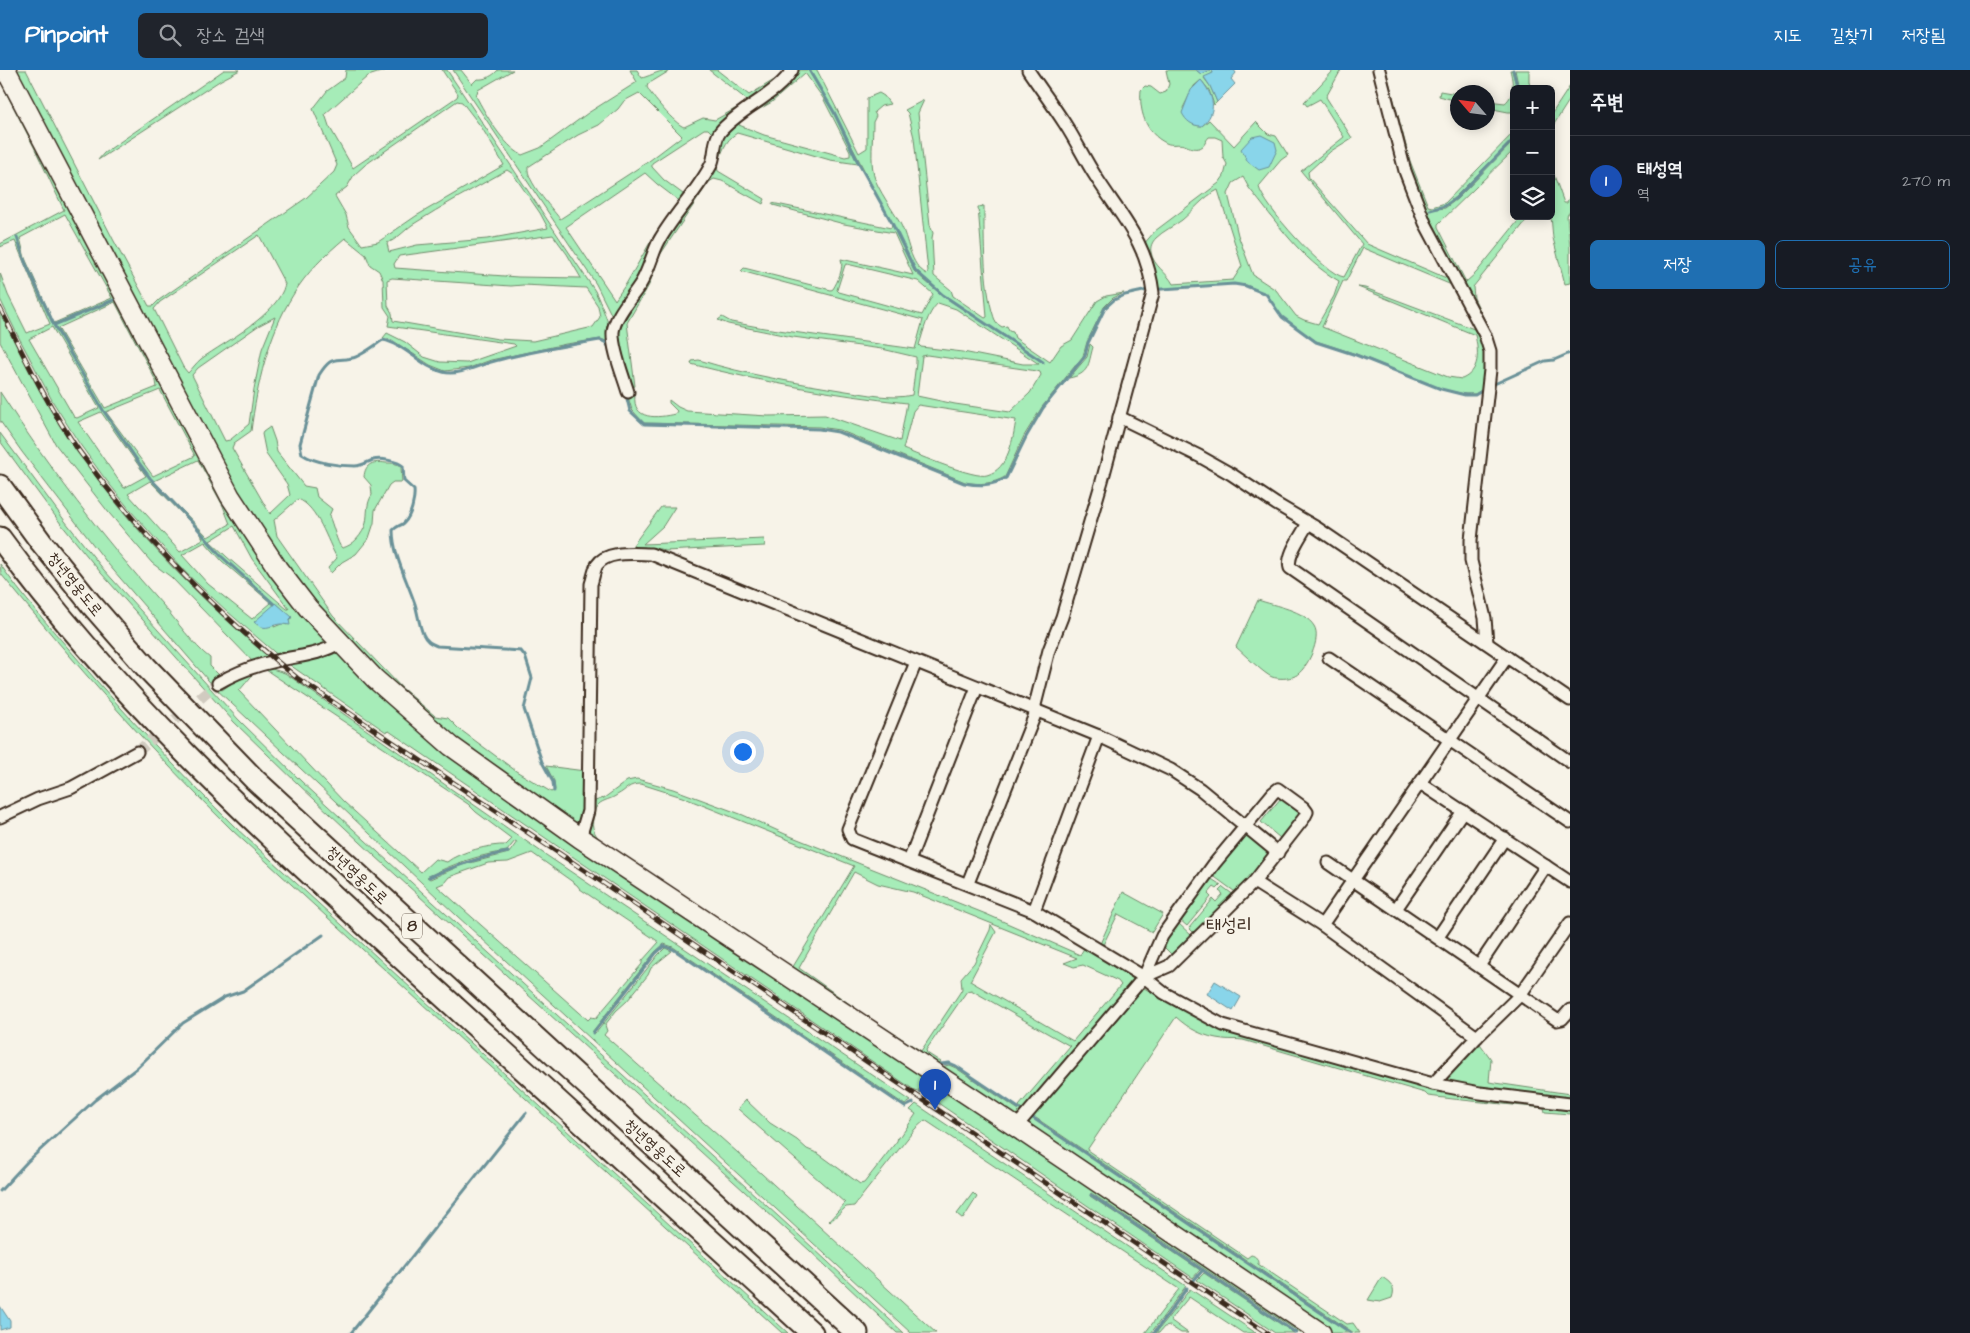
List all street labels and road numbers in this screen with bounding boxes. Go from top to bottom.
street label: 청년영웅도로 [42,547,108,621]
street label: 청년영웅도로 [321,841,393,909]
road number: 8 [402,914,422,938]
street label: 청년영웅도로 [619,1114,691,1182]

